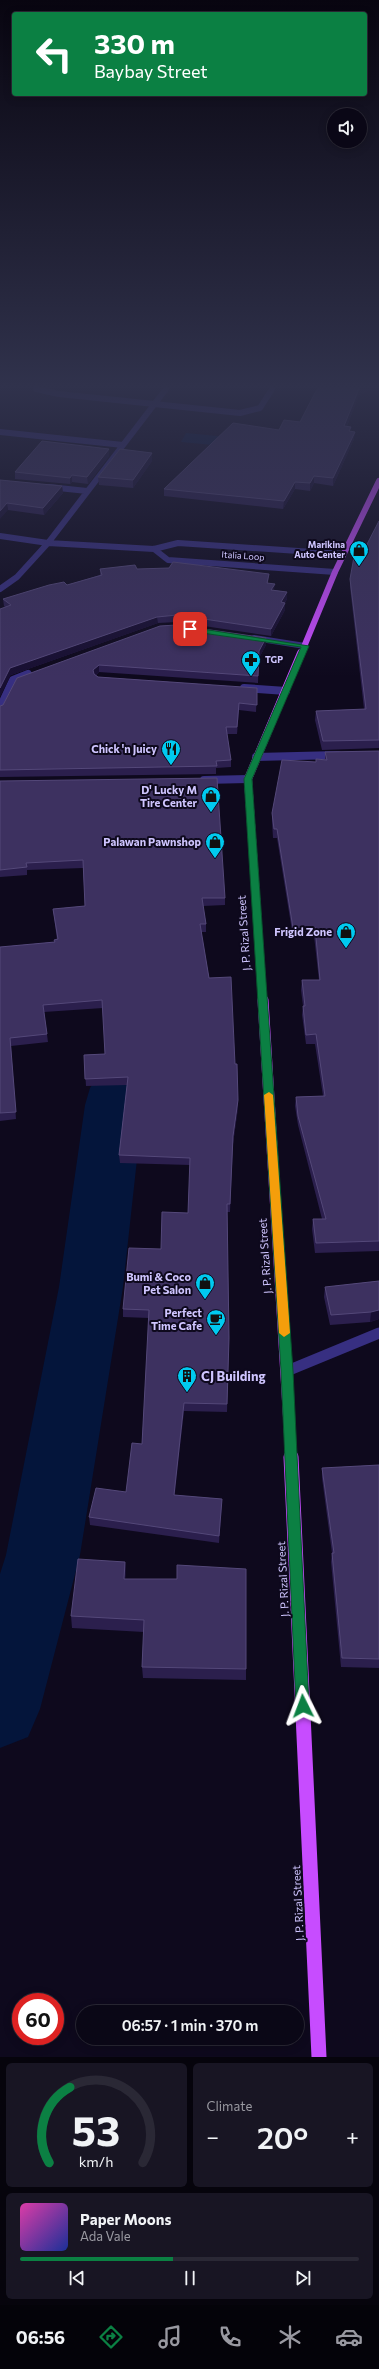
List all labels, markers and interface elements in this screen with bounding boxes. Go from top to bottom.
text: 330 m [94,26,175,60]
icon: left [28,28,80,80]
text: Baybay Street [94,60,208,82]
map controls [327,108,367,148]
button: sound [327,108,367,148]
place label: Marikina Auto Center [294,539,345,560]
shop icon: Marikina Auto Center [348,539,370,567]
street label: Italia Loop [221,549,265,562]
pin [173,612,207,646]
icon: arrive [179,618,201,640]
pharmacy icon: TGP [240,649,262,677]
place label: TGP [265,654,283,665]
restaurant icon: Chick 'n Juicy [160,738,182,766]
place label: Chick 'n Juicy [91,742,157,756]
place label: D' Lucky M Tire Center [140,783,197,809]
shop icon: D' Lucky M Tire Center [200,785,222,813]
shop icon: Palawan Pawnshop [204,831,226,859]
place label: Palawan Pawnshop [103,835,201,848]
street label: J. P. Rizal Street [234,894,254,971]
shop icon: Frigid Zone [335,921,357,949]
place label: Frigid Zone [274,925,332,938]
street label: J. P. Rizal Street [255,1217,275,1294]
place label: Bumi & Coco Pet Salon [126,1270,191,1296]
shop icon: Bumi & Coco Pet Salon [194,1272,216,1300]
place label: Perfect Time Cafe [151,1306,202,1332]
cafe icon: Perfect Time Cafe [205,1308,227,1336]
building icon: CJ Building [176,1365,198,1393]
place label: CJ Building [201,1368,266,1384]
street label: J. P. Rizal Street [274,1540,292,1617]
position arrow [282,1685,324,1727]
street label: J. P. Rizal Street [289,1864,307,1941]
speed limit sign: 60 [12,1993,64,2045]
text: 06:57 · 1 min · 370 m [122,2016,258,2034]
text: Climate [207,2098,252,2114]
text: 53 [72,2104,120,2155]
text: 20° [257,2118,308,2155]
text: − [207,2123,219,2150]
text: + [346,2123,359,2150]
text: km/h [79,2152,114,2170]
text: Paper Moons [80,2210,171,2228]
text: Ada Vale [80,2228,131,2244]
icon: previous [66,2267,88,2289]
icon: pause [179,2267,201,2289]
icon: next [292,2267,314,2289]
icon: directions [97,2323,125,2351]
icon: music [156,2323,184,2351]
icon: phone [216,2323,244,2351]
icon: climate [276,2323,304,2351]
icon: car [335,2323,363,2351]
text: 06:56 [16,2326,65,2348]

